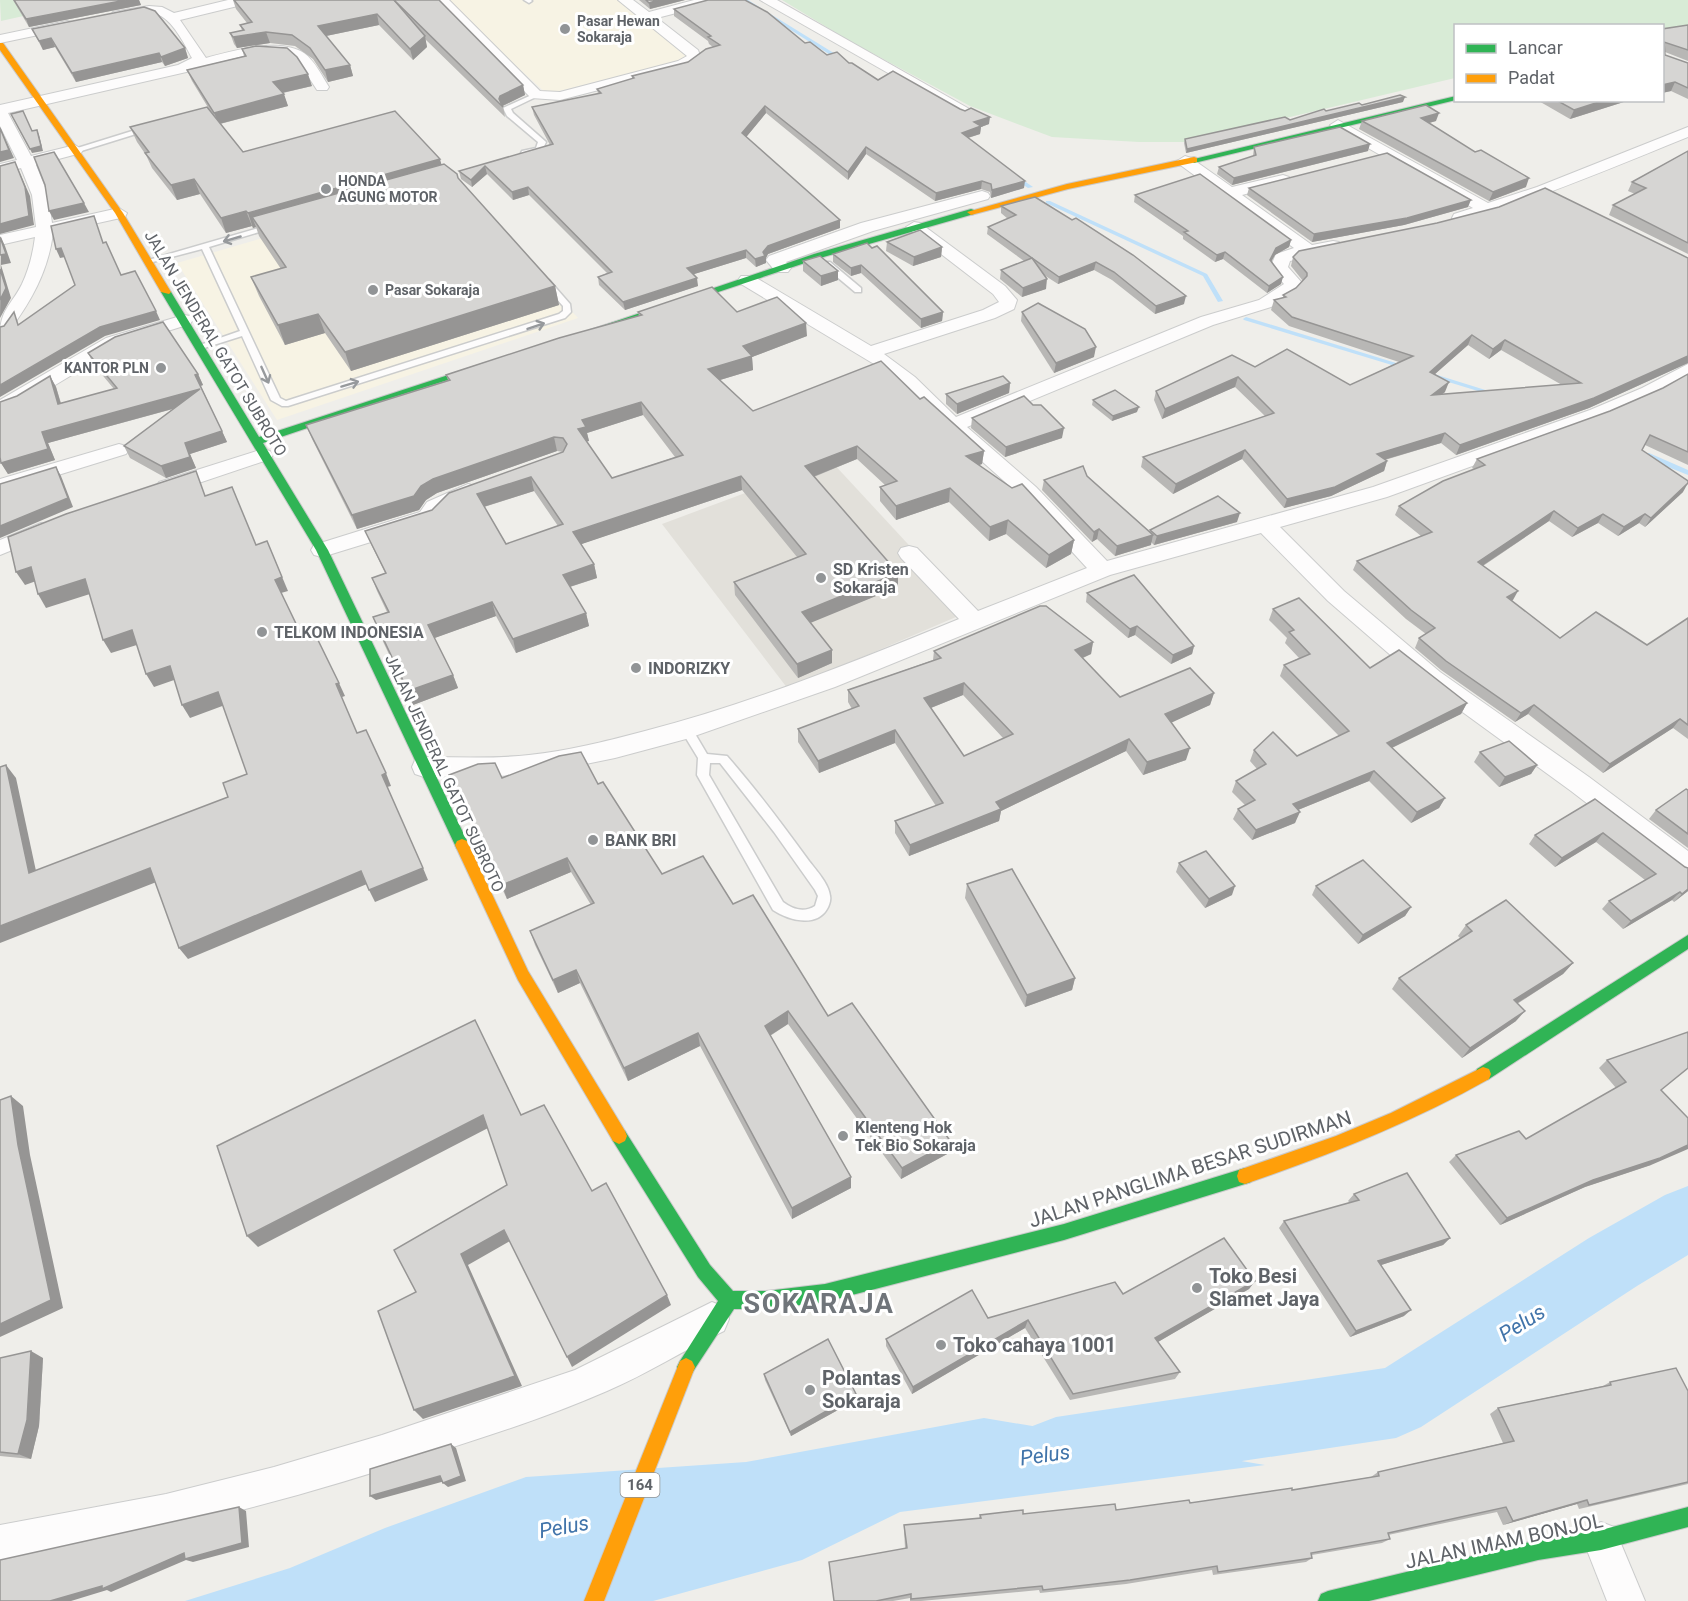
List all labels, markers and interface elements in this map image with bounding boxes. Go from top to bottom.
place label: Pasar Hewan Sokaraja [577,13,660,45]
marker: Pasar Hewan Sokaraja [558,22,572,36]
legend [1454,24,1664,102]
text: Lancar [1508,37,1563,58]
text: Padat [1508,67,1555,88]
place label: HONDA AGUNG MOTOR [338,173,438,205]
marker: HONDA AGUNG MOTOR [319,182,333,196]
street label: JALAN JENDERAL GATOT SUBROTO [140,227,291,460]
one-way arrow [223,234,242,245]
place label: Pasar Sokaraja [385,282,480,298]
marker: Pasar Sokaraja [366,283,380,297]
one-way arrow [527,319,545,330]
place label: KANTOR PLN [64,360,149,376]
marker: KANTOR PLN [154,361,168,375]
one-way arrow [260,366,271,384]
one-way arrow [340,378,359,389]
place label: SD Kristen Sokaraja [833,560,909,597]
marker: SD Kristen Sokaraja [814,571,828,585]
place label: TELKOM INDONESIA [274,623,424,642]
marker: TELKOM INDONESIA [255,625,269,639]
street label: JALAN JENDERAL GATOT SUBROTO [381,651,508,895]
place label: INDORIZKY [648,659,730,678]
marker: INDORIZKY [629,661,643,675]
place label: BANK BRI [605,831,677,850]
marker: BANK BRI [586,833,600,847]
street label: JALAN PANGLIMA BESAR SUDIRMAN [1026,1105,1354,1233]
place label: Klenteng Hok Tek Bio Sokaraja [855,1118,976,1155]
marker: Klenteng Hok Tek Bio Sokaraja [836,1129,850,1143]
place label: Toko Besi Slamet Jaya [1209,1264,1320,1311]
marker: Toko Besi Slamet Jaya [1190,1281,1204,1295]
district label: SOKARAJA [744,1288,894,1320]
water label: Pelus [1494,1300,1550,1346]
place label: Toko cahaya 1001 [953,1333,1116,1357]
marker: Toko cahaya 1001 [934,1338,948,1352]
place label: Polantas Sokaraja [822,1366,901,1413]
marker: Polantas Sokaraja [803,1383,817,1397]
water label: Pelus [1018,1440,1072,1470]
road number: 164 [620,1473,660,1497]
street label: JALAN IMAM BONJOL [1403,1508,1605,1574]
water label: Pelus [537,1511,591,1543]

